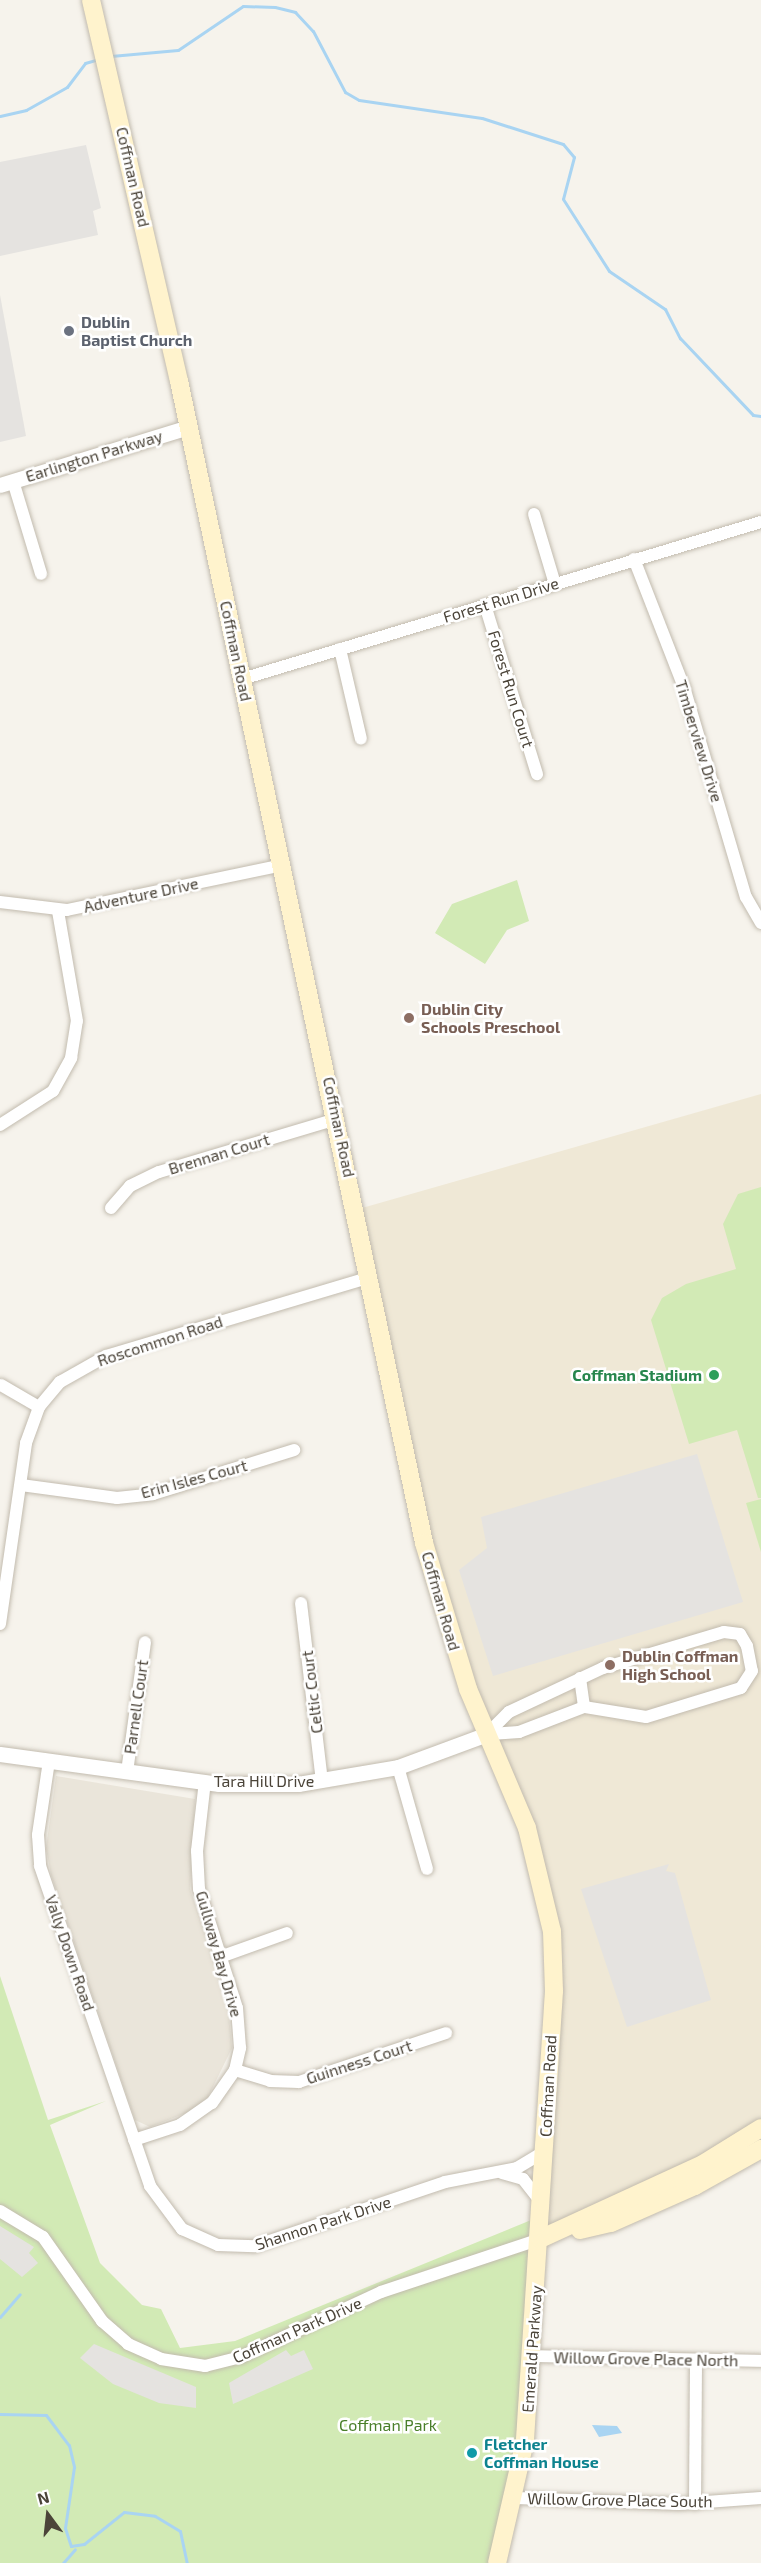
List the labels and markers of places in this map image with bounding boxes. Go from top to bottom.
place label: Dublin Baptist Church [81,312,192,350]
marker: Dublin Baptist Church [62,324,76,338]
place label: Dublin City Schools Preschool [421,999,560,1037]
marker: Dublin City Schools Preschool [402,1011,416,1025]
place label: Coffman Stadium [572,1365,702,1385]
marker: Coffman Stadium [707,1368,721,1382]
place label: Dublin Coffman High School [622,1646,738,1684]
marker: Dublin Coffman High School [603,1658,617,1672]
place label: Fletcher Coffman House [484,2434,599,2472]
marker: Fletcher Coffman House [465,2446,479,2460]

